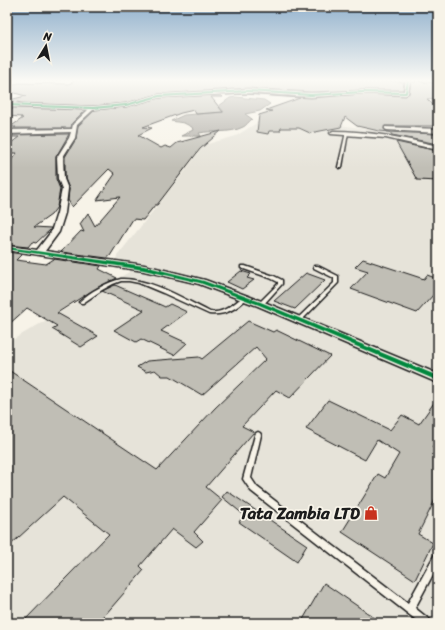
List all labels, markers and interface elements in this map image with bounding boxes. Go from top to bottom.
north arrow [26,26,66,66]
text: N [41,26,53,47]
place label: Tata Zambia LTD [240,498,361,528]
shop icon: Tata Zambia LTD [363,505,379,521]

